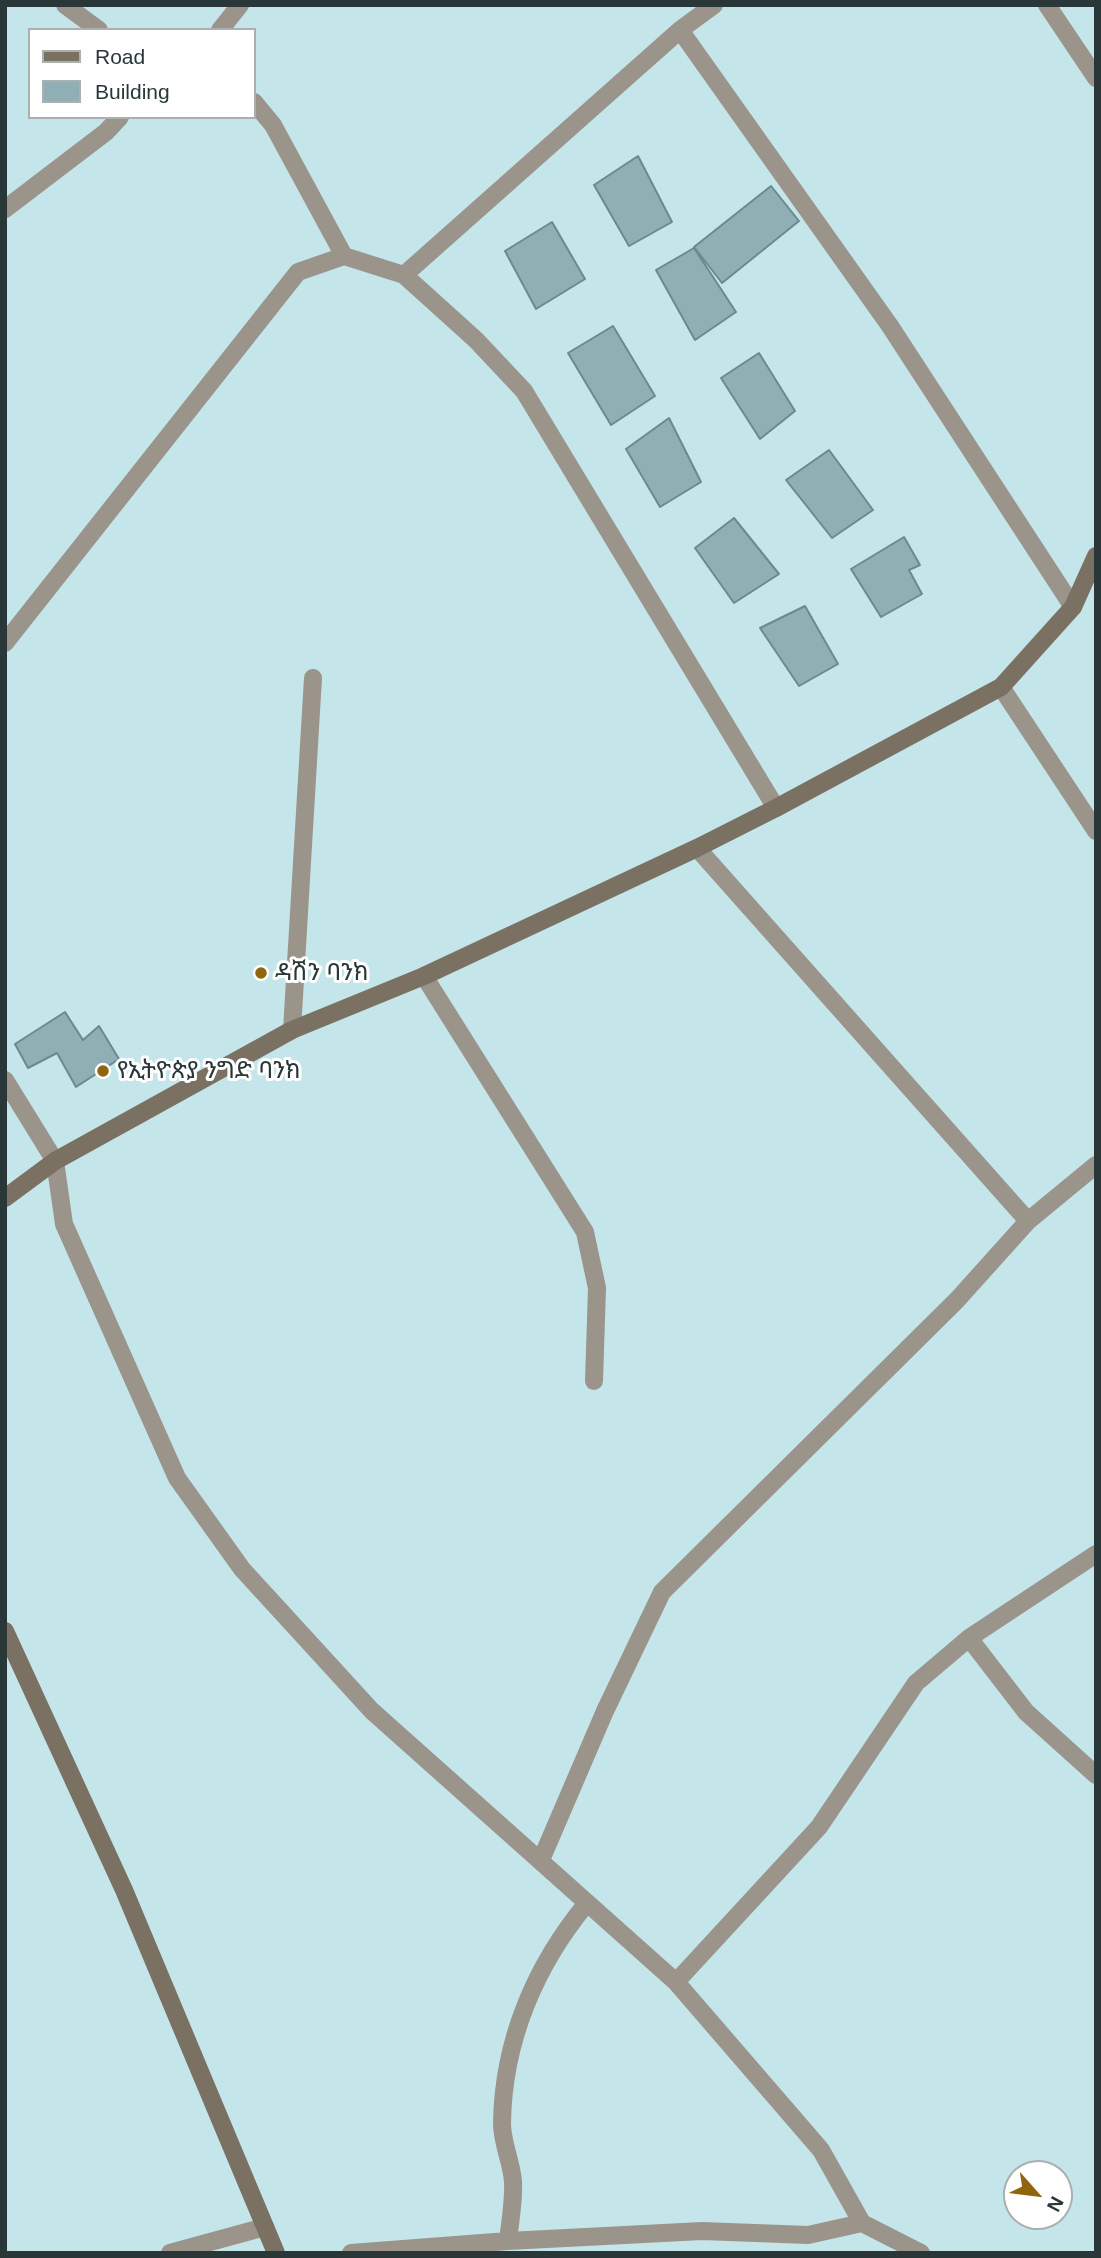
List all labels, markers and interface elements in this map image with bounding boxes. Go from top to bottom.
legend [28,28,256,119]
text: Road [95,45,145,68]
text: Building [95,80,170,103]
place label: ዳሽን ባንክ [275,959,368,987]
marker: ዳሽን ባንክ [253,965,269,981]
place label: የኢትዮጵያ ንግድ ባንክ [117,1057,300,1085]
marker: የኢትዮጵያ ንግድ ባንክ [95,1063,111,1079]
north arrow [1003,2160,1073,2230]
text: N [1043,2193,1068,2215]

